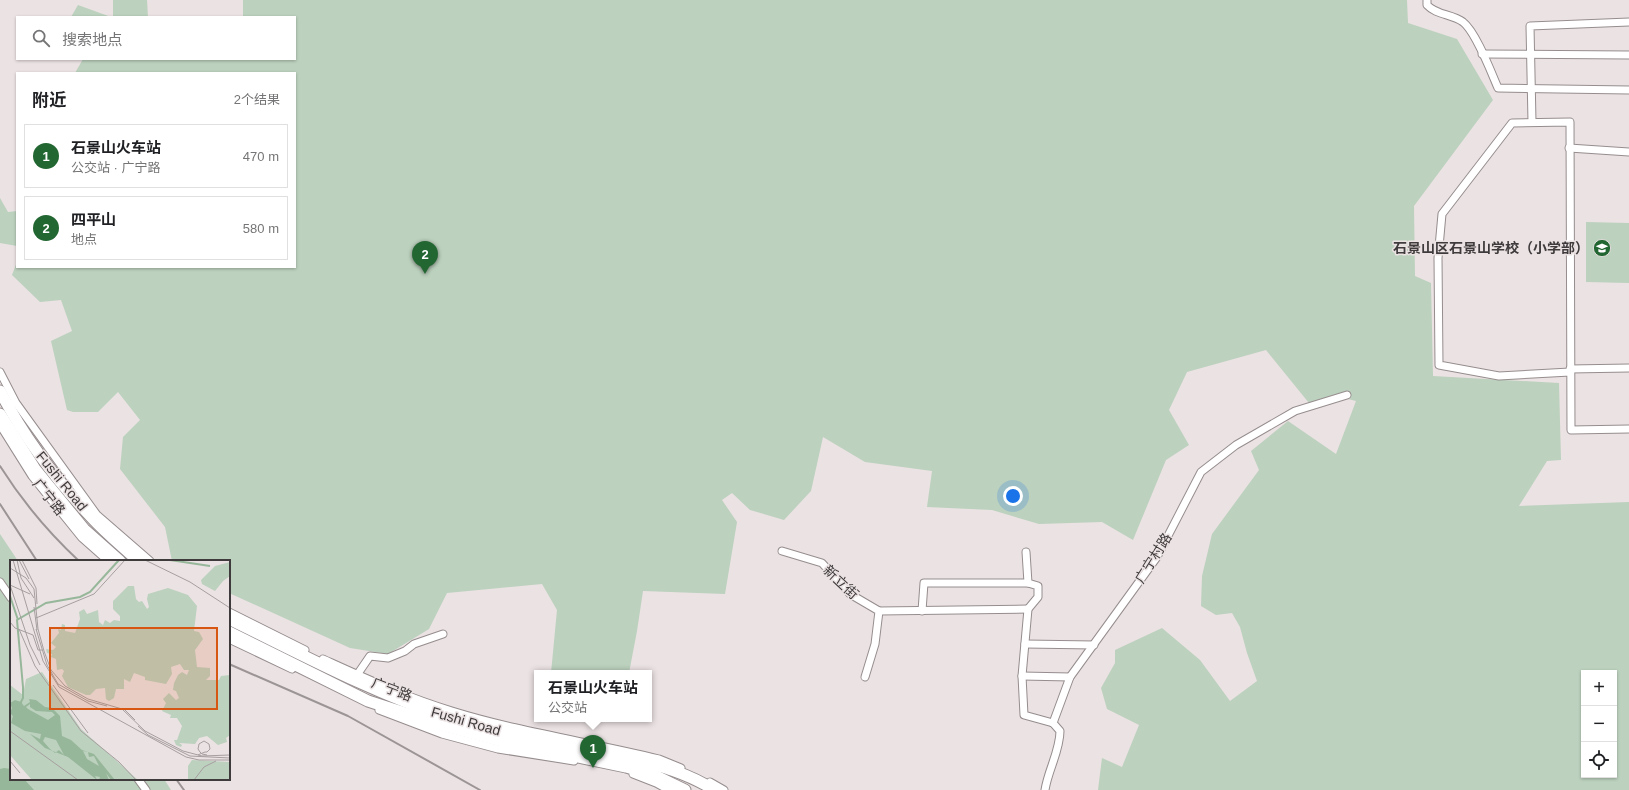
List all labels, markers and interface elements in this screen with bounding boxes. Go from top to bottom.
search box [16,16,296,60]
icon: search [30,27,52,49]
text: 搜索地点 [62,31,122,48]
text: 附近 [32,91,66,110]
text: 2个结果 [234,92,280,107]
text: 石景山火车站 [71,139,161,156]
text: 1 [42,149,50,164]
text: 470 m [243,149,279,164]
text: 公交站 · 广宁路 [71,160,161,175]
text: 四平山 [71,211,116,228]
text: 2 [42,221,50,236]
text: 580 m [243,221,279,236]
text: 地点 [71,232,97,247]
school or university icon: 石景山区石景山学校（小学部） [1592,238,1612,258]
place label: 石景山区石景山学校（小学部） [1393,240,1589,256]
pin: 2 [412,241,438,274]
street label: Fushi Road [33,448,91,514]
street label: 广宁路 [30,476,68,518]
your location [1003,486,1023,506]
street label: 广宁村路 [1131,530,1175,586]
inset map [10,560,230,780]
street label: 新立街 [820,562,862,602]
popup [534,670,652,722]
map controls [1581,670,1617,778]
button: + [1581,670,1617,706]
street label: 广宁路 [370,674,414,704]
text: 石景山火车站 [548,679,638,696]
text: 公交站 [548,700,587,715]
street label: Fushi Road [429,703,503,739]
button: − [1581,706,1617,742]
pin: 1 [580,735,606,768]
button: locate [1581,742,1617,778]

